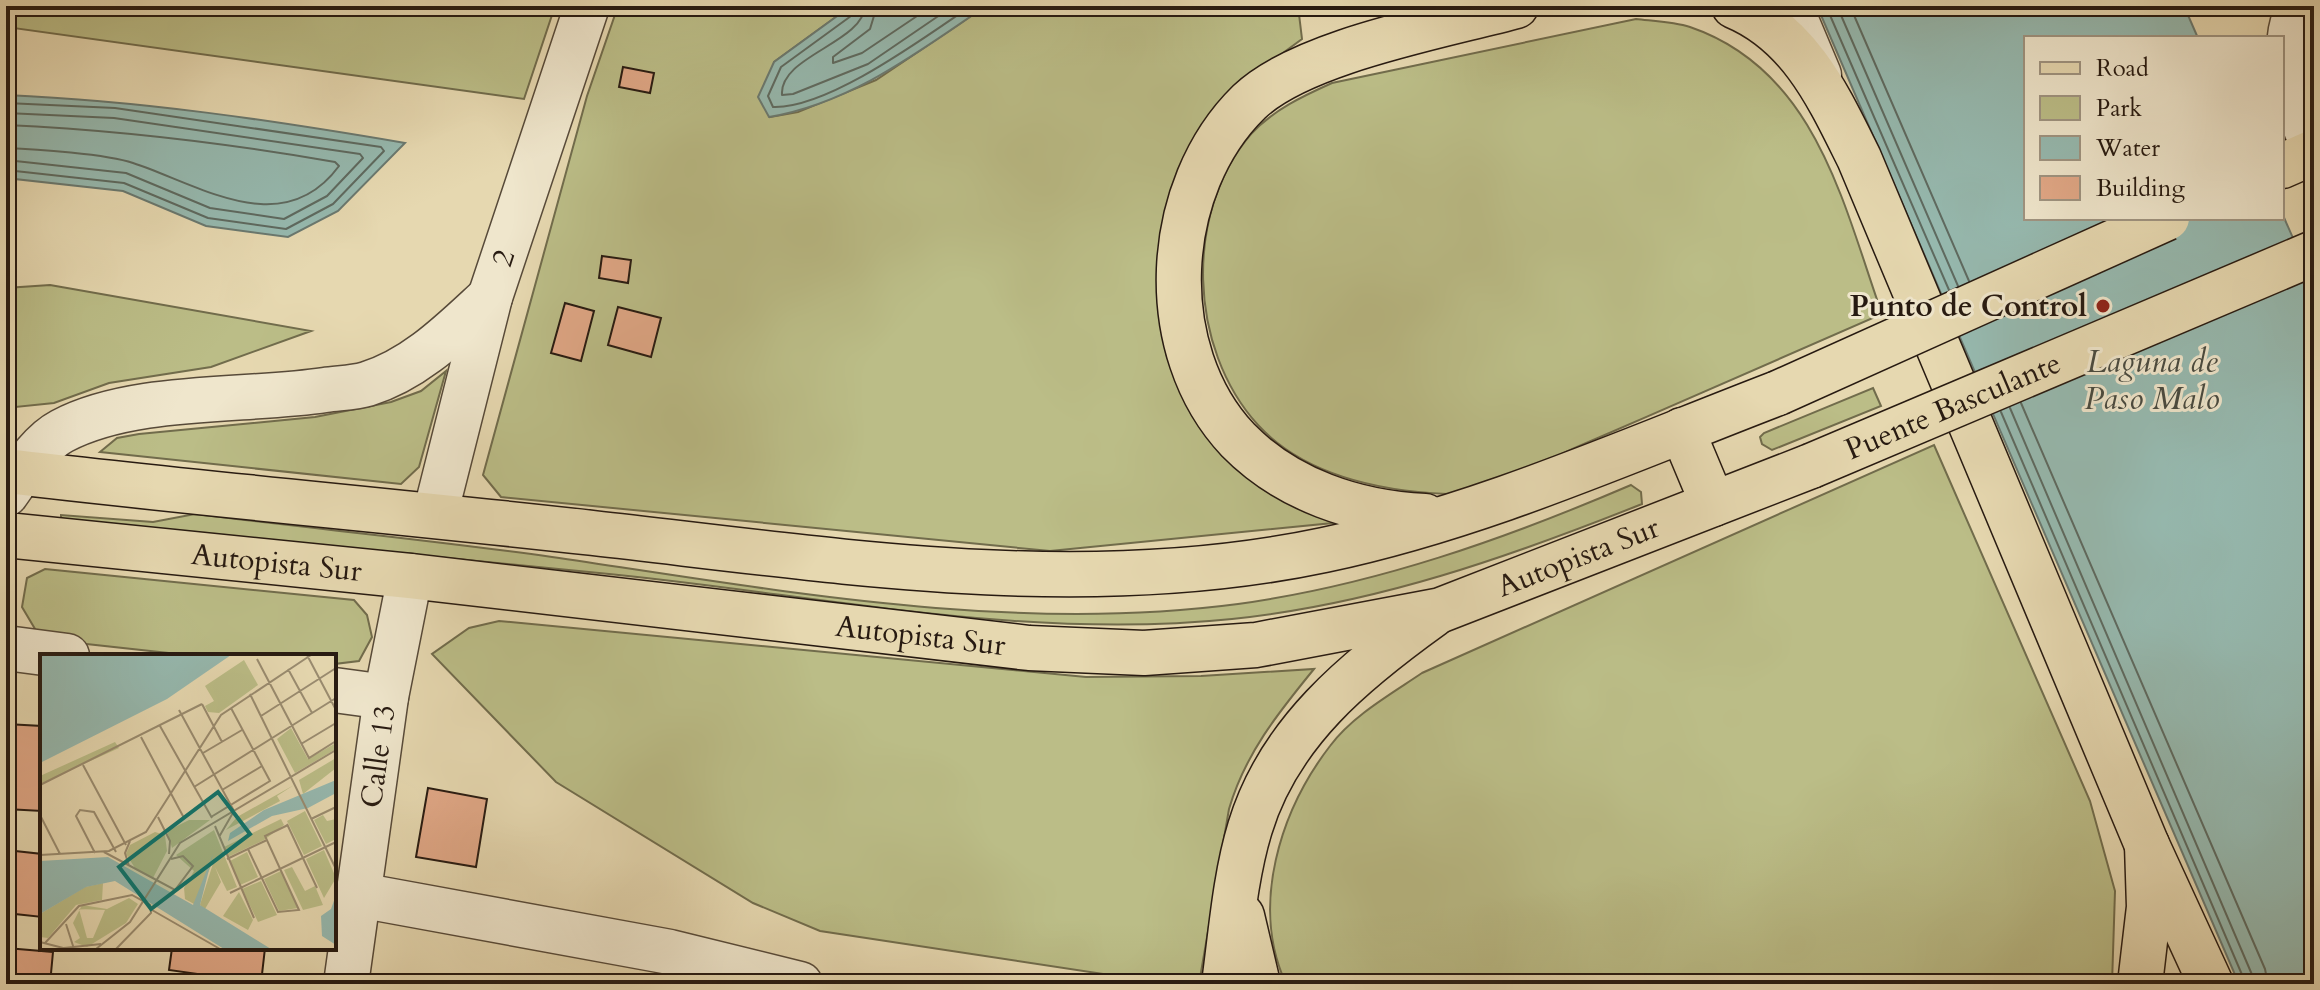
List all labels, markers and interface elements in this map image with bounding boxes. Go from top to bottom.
legend [2024,36,2284,220]
text: Road [2096,52,2149,85]
text: Park [2096,92,2142,125]
text: Water [2095,132,2160,165]
text: Building [2096,172,2186,205]
street label: 2 [482,244,525,272]
place label: Punto de Control [1850,286,2087,327]
marker: Punto de Control [2094,297,2112,315]
water label: Laguna de Paso Malo [2084,340,2220,421]
street label: Puente Basculante [1839,343,2067,470]
street label: Autopista Sur [1491,507,1665,607]
street label: Autopista Sur [189,534,364,592]
street label: Autopista Sur [833,606,1008,666]
inset map [40,654,336,950]
street label: Calle 13 [351,702,406,810]

